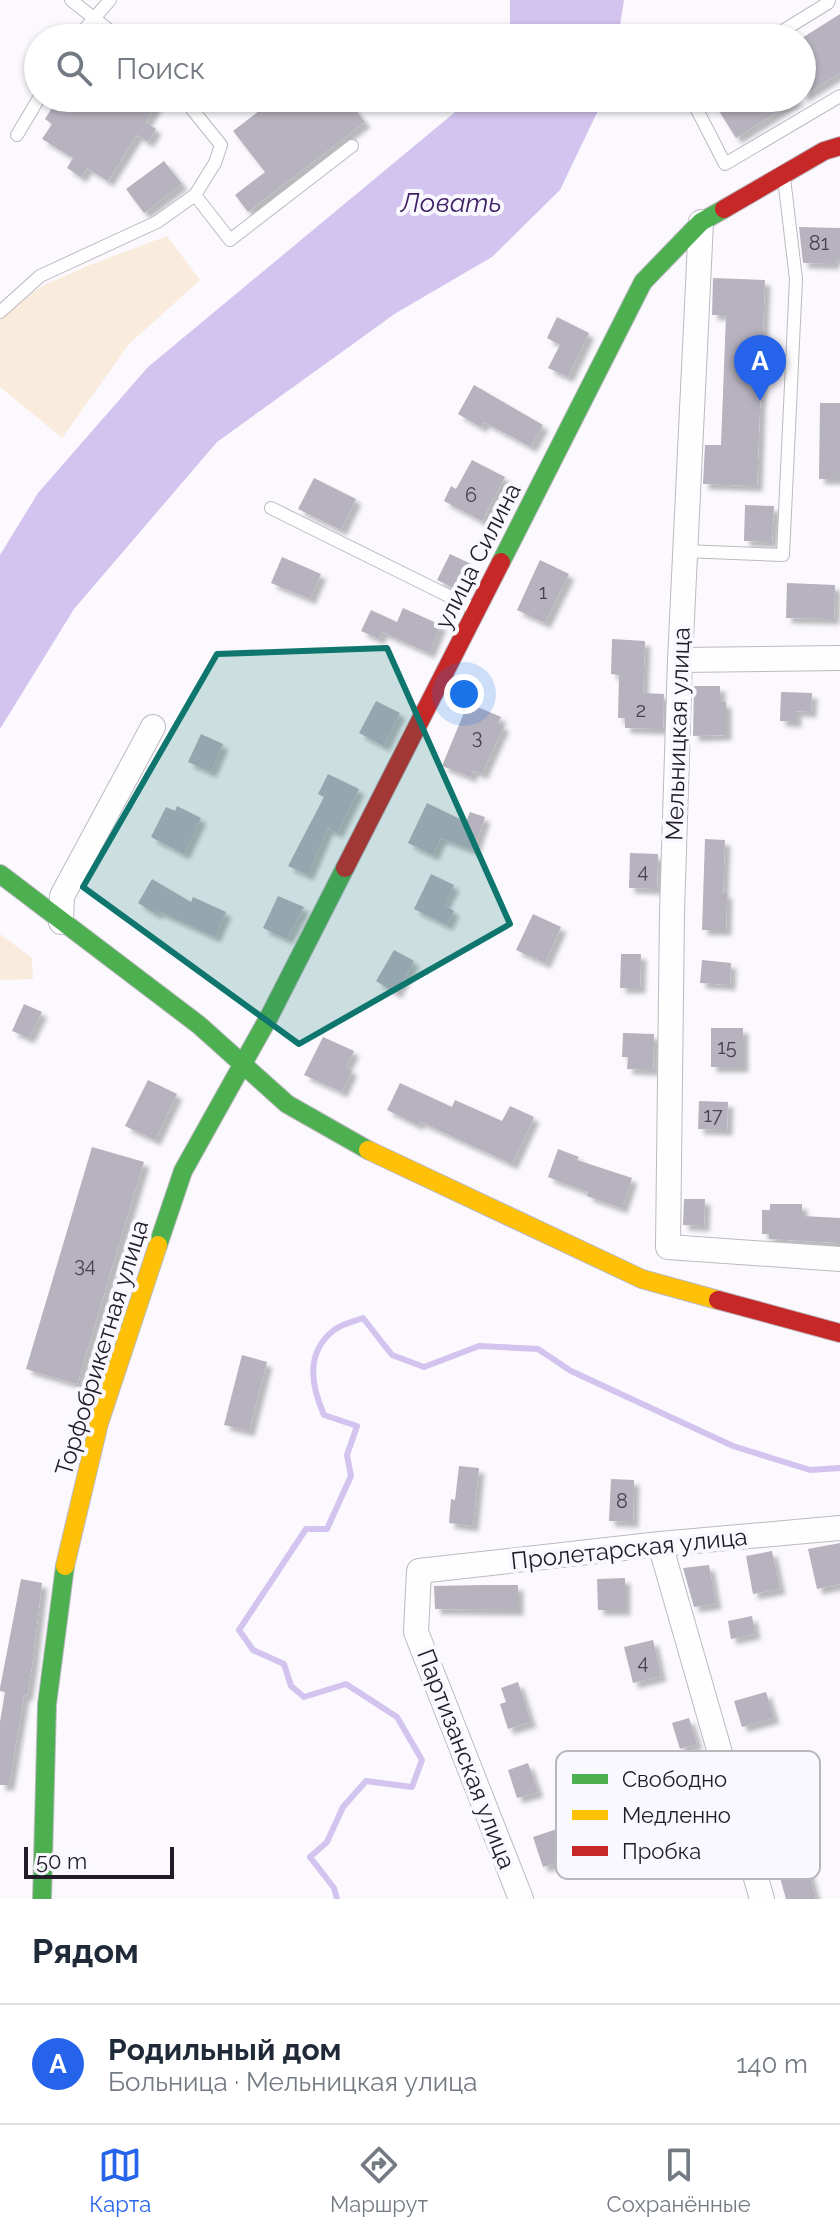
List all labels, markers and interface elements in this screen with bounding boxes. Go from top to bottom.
search box [24,24,816,112]
icon: search [52,46,96,90]
text: Поиск [116,51,205,86]
water label: Ловать [399,188,502,218]
house number: 81 [809,231,830,255]
pin: A [734,335,786,401]
street label: улица Силина [428,478,527,634]
house number: 6 [465,483,477,507]
house number: 1 [539,580,548,604]
street label: Мельницкая улица [659,627,696,841]
your location [444,674,484,714]
house number: 2 [636,698,646,722]
house number: 3 [472,725,482,749]
house number: 4 [638,859,649,883]
house number: 15 [717,1035,737,1059]
house number: 17 [703,1103,723,1127]
street label: Торфобрикетная улица [49,1216,154,1479]
house number: 34 [74,1253,96,1277]
house number: 8 [616,1489,628,1513]
street label: Пролетарская улица [509,1522,749,1575]
street label: Партизанская улица [411,1645,522,1873]
house number: 4 [638,1650,649,1674]
legend [556,1751,820,1879]
text: Свободно [622,1766,727,1792]
text: Медленно [622,1802,731,1828]
text: Пробка [622,1838,701,1864]
scale bar [24,1843,174,1879]
text: 50 m [36,1848,87,1874]
text: Рядом [32,1931,139,1971]
text: Родильный дом [108,2032,342,2067]
text: A [49,2049,67,2079]
text: 140 m [736,2049,808,2079]
text: Больница · Мельницкая улица [108,2067,477,2097]
tab: Карта [89,2143,151,2217]
tab: Маршрут [330,2143,428,2217]
tab: Сохранённые [607,2143,751,2217]

